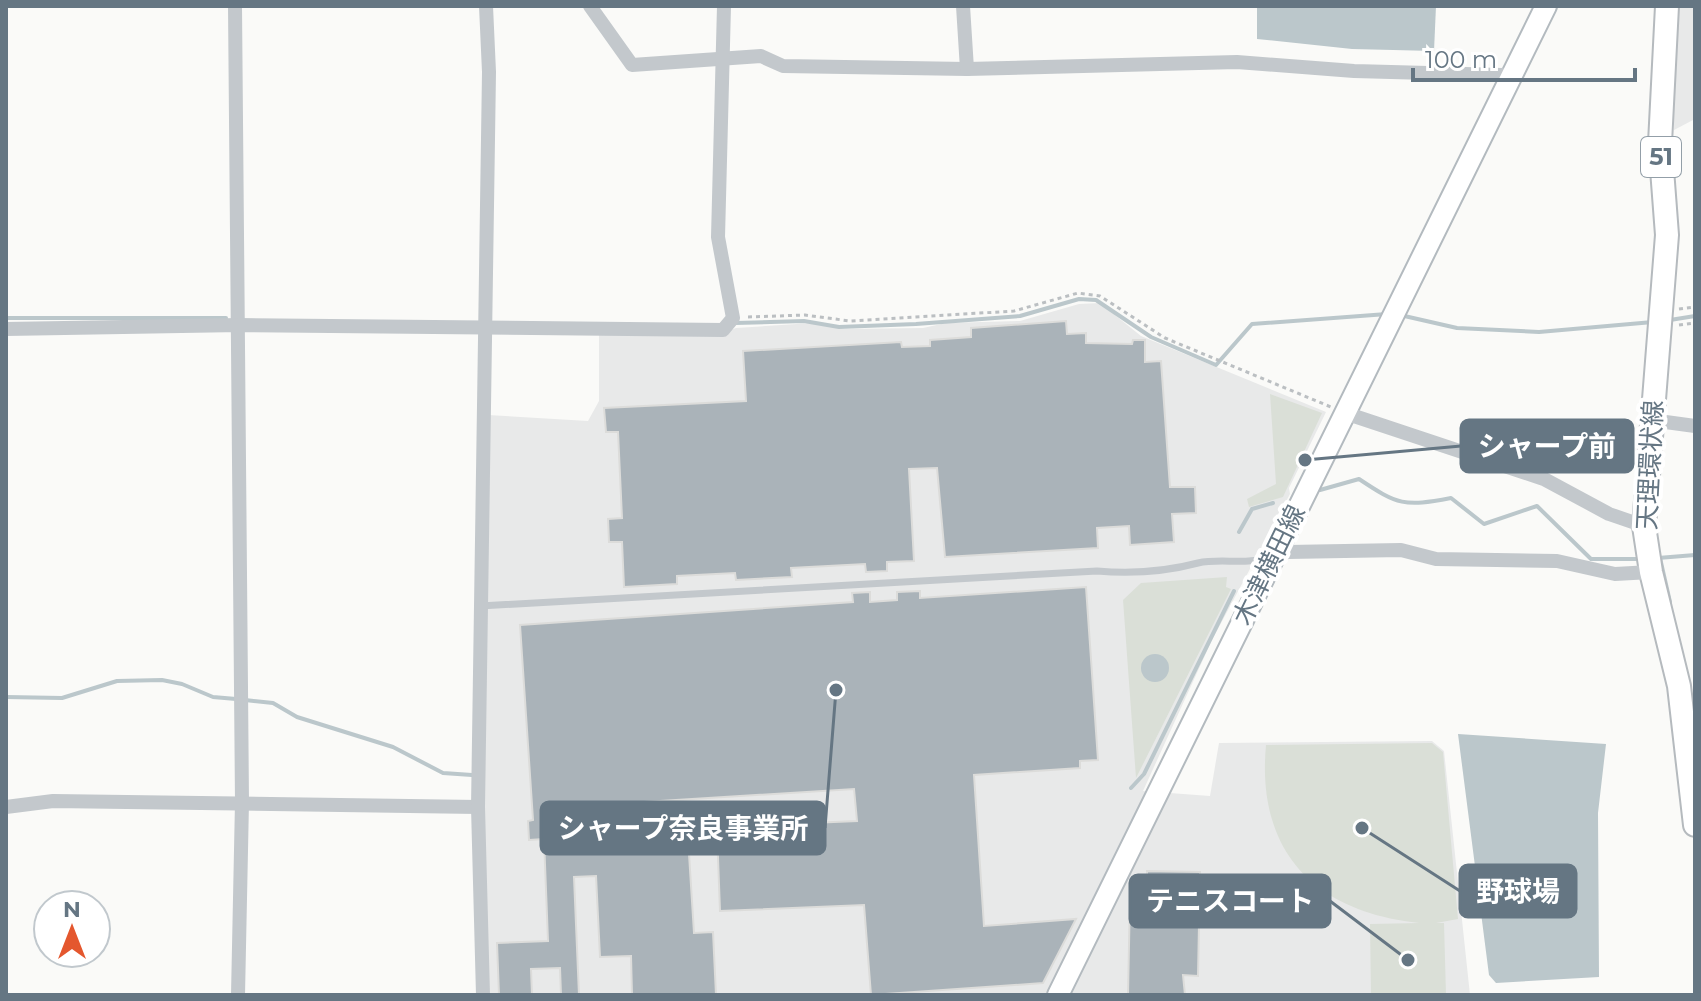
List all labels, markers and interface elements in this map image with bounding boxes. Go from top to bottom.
scale bar [1413,32,1635,82]
text: 100 m [1425,45,1497,74]
road number: 51 [1641,137,1681,177]
street label: 天理環状線 [1631,399,1669,531]
callout: シャープ前 [1461,420,1633,472]
text: シャープ前 [1478,429,1616,463]
street label: 木津横田線 [1226,500,1312,630]
callout: シャープ奈良事業所 [541,802,825,854]
text: シャープ奈良事業所 [558,811,808,845]
callout: 野球場 [1460,865,1576,917]
text: 野球場 [1476,874,1560,908]
callout: テニスコート [1130,875,1330,927]
text: テニスコート [1146,884,1314,918]
north arrow [32,889,112,969]
text: N [63,896,81,923]

